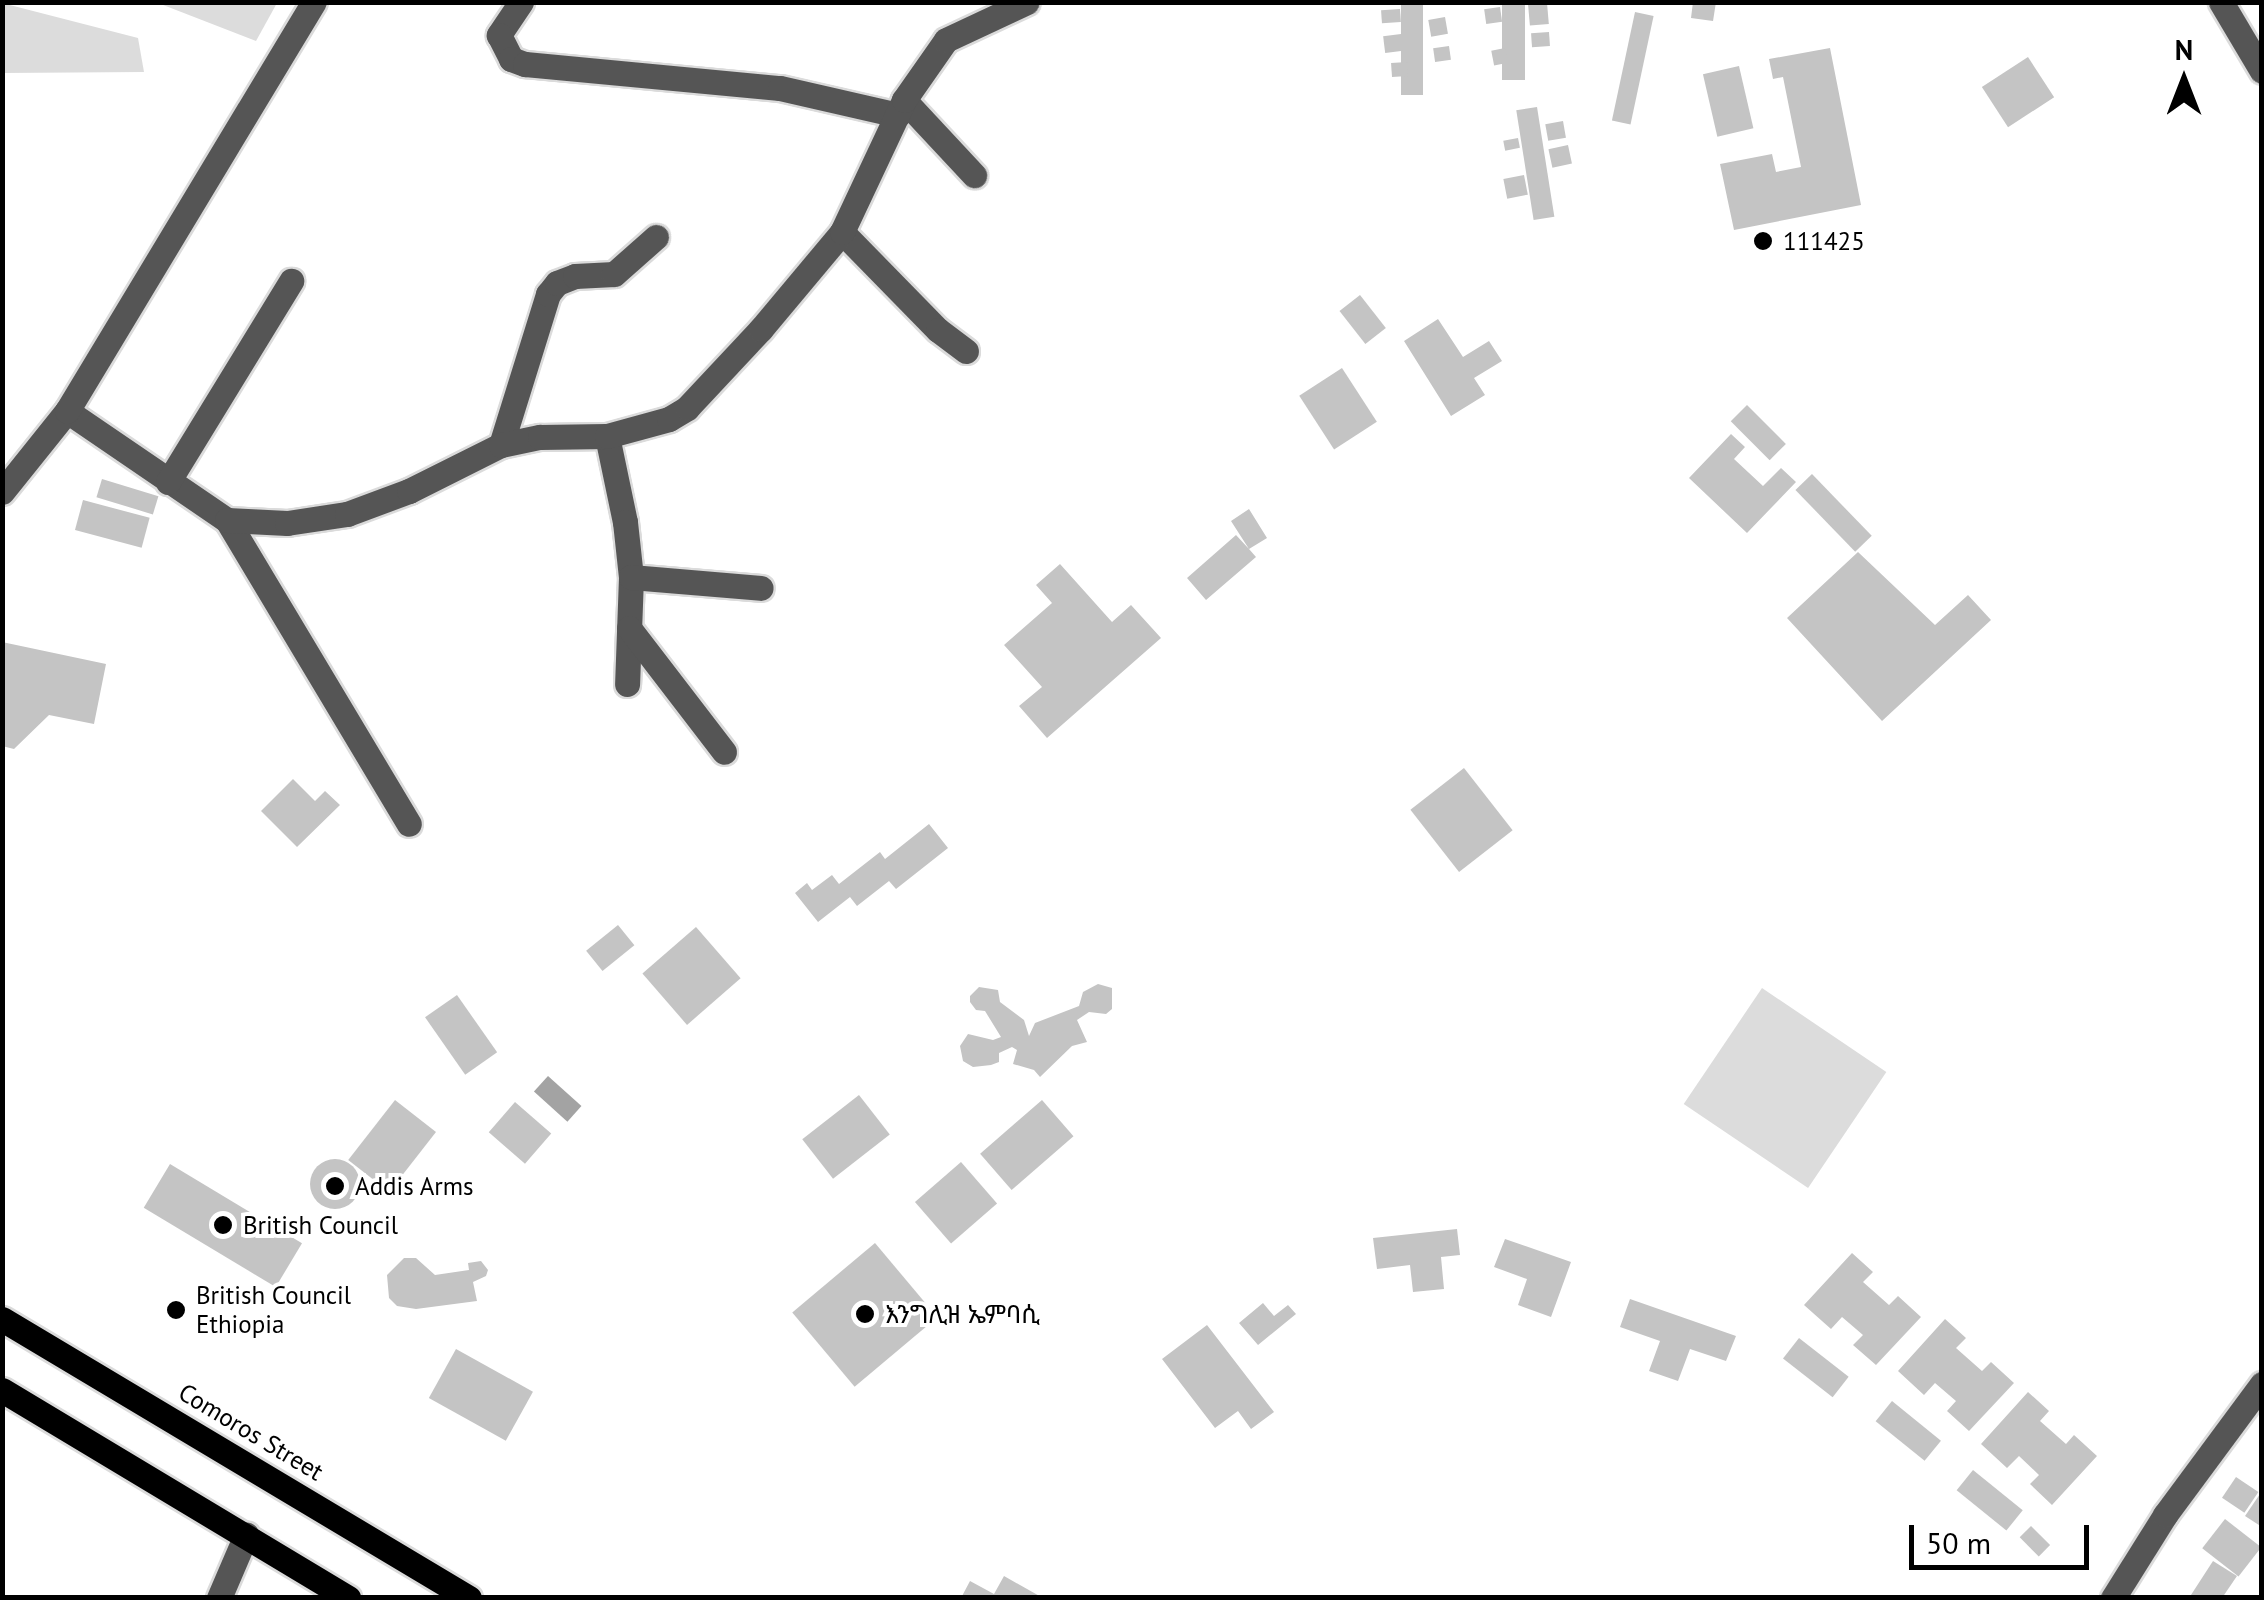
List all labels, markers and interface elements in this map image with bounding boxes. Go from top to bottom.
north arrow [2134,30,2234,130]
text: N [2175,31,2193,68]
place label: 111425 [1783,226,1865,256]
marker: 111425 [1752,230,1774,252]
place label: Addis Arms [355,1171,474,1201]
marker: Addis Arms [324,1175,346,1197]
place label: British Council [243,1210,398,1240]
marker: British Council [212,1214,234,1236]
place label: British Council Ethiopia [196,1281,351,1340]
marker: British Council Ethiopia [165,1299,187,1321]
place label: እንግሊዝ ኤምባሲ [885,1299,1040,1329]
marker: እንግሊዝ ኤምባሲ [854,1303,876,1325]
street label: Comoros Street [173,1377,329,1487]
scale bar [1914,1505,2094,1567]
text: 50 m [1926,1523,1991,1562]

